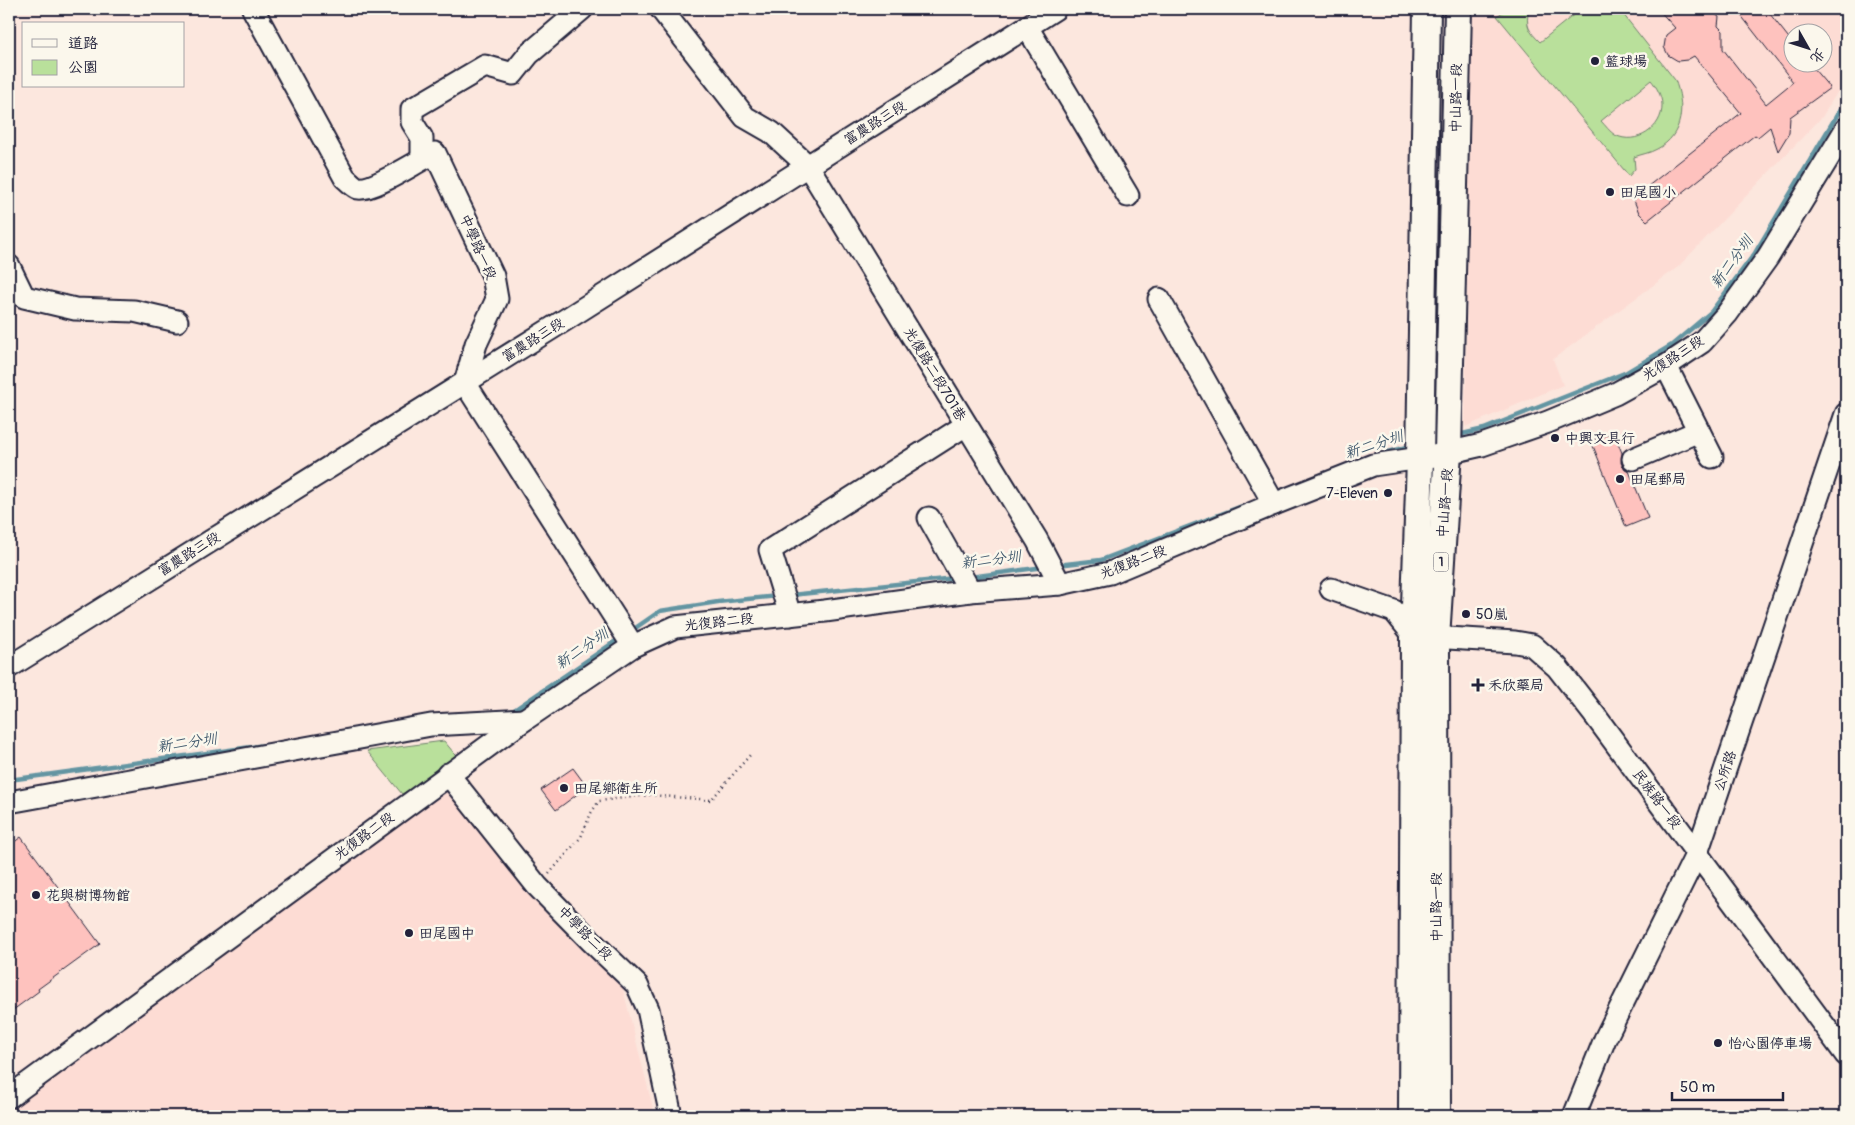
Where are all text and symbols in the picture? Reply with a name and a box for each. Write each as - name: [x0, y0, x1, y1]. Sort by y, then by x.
- legend: [22, 22, 185, 88]
- north arrow: [1782, 22, 1832, 72]
- text: 道路: [68, 34, 98, 53]
- text: 北: [1807, 45, 1829, 67]
- place label: 籃球場: [1605, 53, 1647, 70]
- marker: 籃球場: [1589, 55, 1601, 67]
- text: 公園: [68, 58, 98, 77]
- street label: 中山路一段: [1447, 63, 1465, 133]
- street label: 富農路三段: [841, 97, 909, 149]
- place label: 田尾國小: [1620, 184, 1676, 201]
- marker: 田尾國小: [1604, 186, 1616, 198]
- street label: 中學路一段: [456, 212, 500, 282]
- water label: 新二分圳: [1707, 231, 1758, 292]
- street label: 富農路三段: [499, 314, 567, 366]
- street label: 光復路二段701巷: [900, 324, 970, 425]
- street label: 光復路三段: [1639, 332, 1707, 384]
- water label: 新二分圳: [1343, 426, 1407, 463]
- place label: 中興文具行: [1565, 430, 1635, 447]
- marker: 中興文具行: [1549, 432, 1561, 444]
- street label: 中山路一段: [1434, 467, 1456, 539]
- place label: 田尾郵局: [1630, 471, 1686, 488]
- marker: 田尾郵局: [1614, 473, 1626, 485]
- place label: 7-Eleven: [1326, 485, 1378, 502]
- marker: 7-Eleven: [1382, 487, 1394, 499]
- street label: 富農路三段: [155, 528, 223, 580]
- street label: 光復路二段: [1097, 542, 1169, 582]
- water label: 新二分圳: [960, 547, 1024, 573]
- road number: 1: [1434, 552, 1448, 572]
- place label: 50嵐: [1476, 606, 1507, 623]
- marker: 50嵐: [1460, 608, 1472, 620]
- street label: 光復路二段: [683, 610, 755, 634]
- water label: 新二分圳: [552, 623, 614, 674]
- place label: 禾欣藥局: [1488, 677, 1544, 694]
- marker: 禾欣藥局: [1472, 679, 1484, 691]
- water label: 新二分圳: [156, 729, 220, 757]
- street label: 公所路: [1710, 748, 1740, 794]
- street label: 民族路一段: [1629, 766, 1685, 832]
- place label: 田尾鄉衛生所: [574, 780, 658, 797]
- marker: 田尾鄉衛生所: [558, 782, 570, 794]
- street label: 光復路二段: [331, 809, 397, 863]
- street label: 中山路一段: [1428, 872, 1445, 942]
- place label: 花與樹博物館: [46, 887, 130, 904]
- marker: 花與樹博物館: [30, 889, 42, 901]
- street label: 中學路二段: [554, 902, 616, 964]
- place label: 田尾國中: [419, 925, 475, 942]
- marker: 田尾國中: [403, 927, 415, 939]
- place label: 怡心園停車場: [1728, 1035, 1812, 1052]
- marker: 怡心園停車場: [1712, 1037, 1724, 1049]
- scale bar: [1672, 1070, 1784, 1102]
- text: 50 m: [1680, 1078, 1715, 1097]

